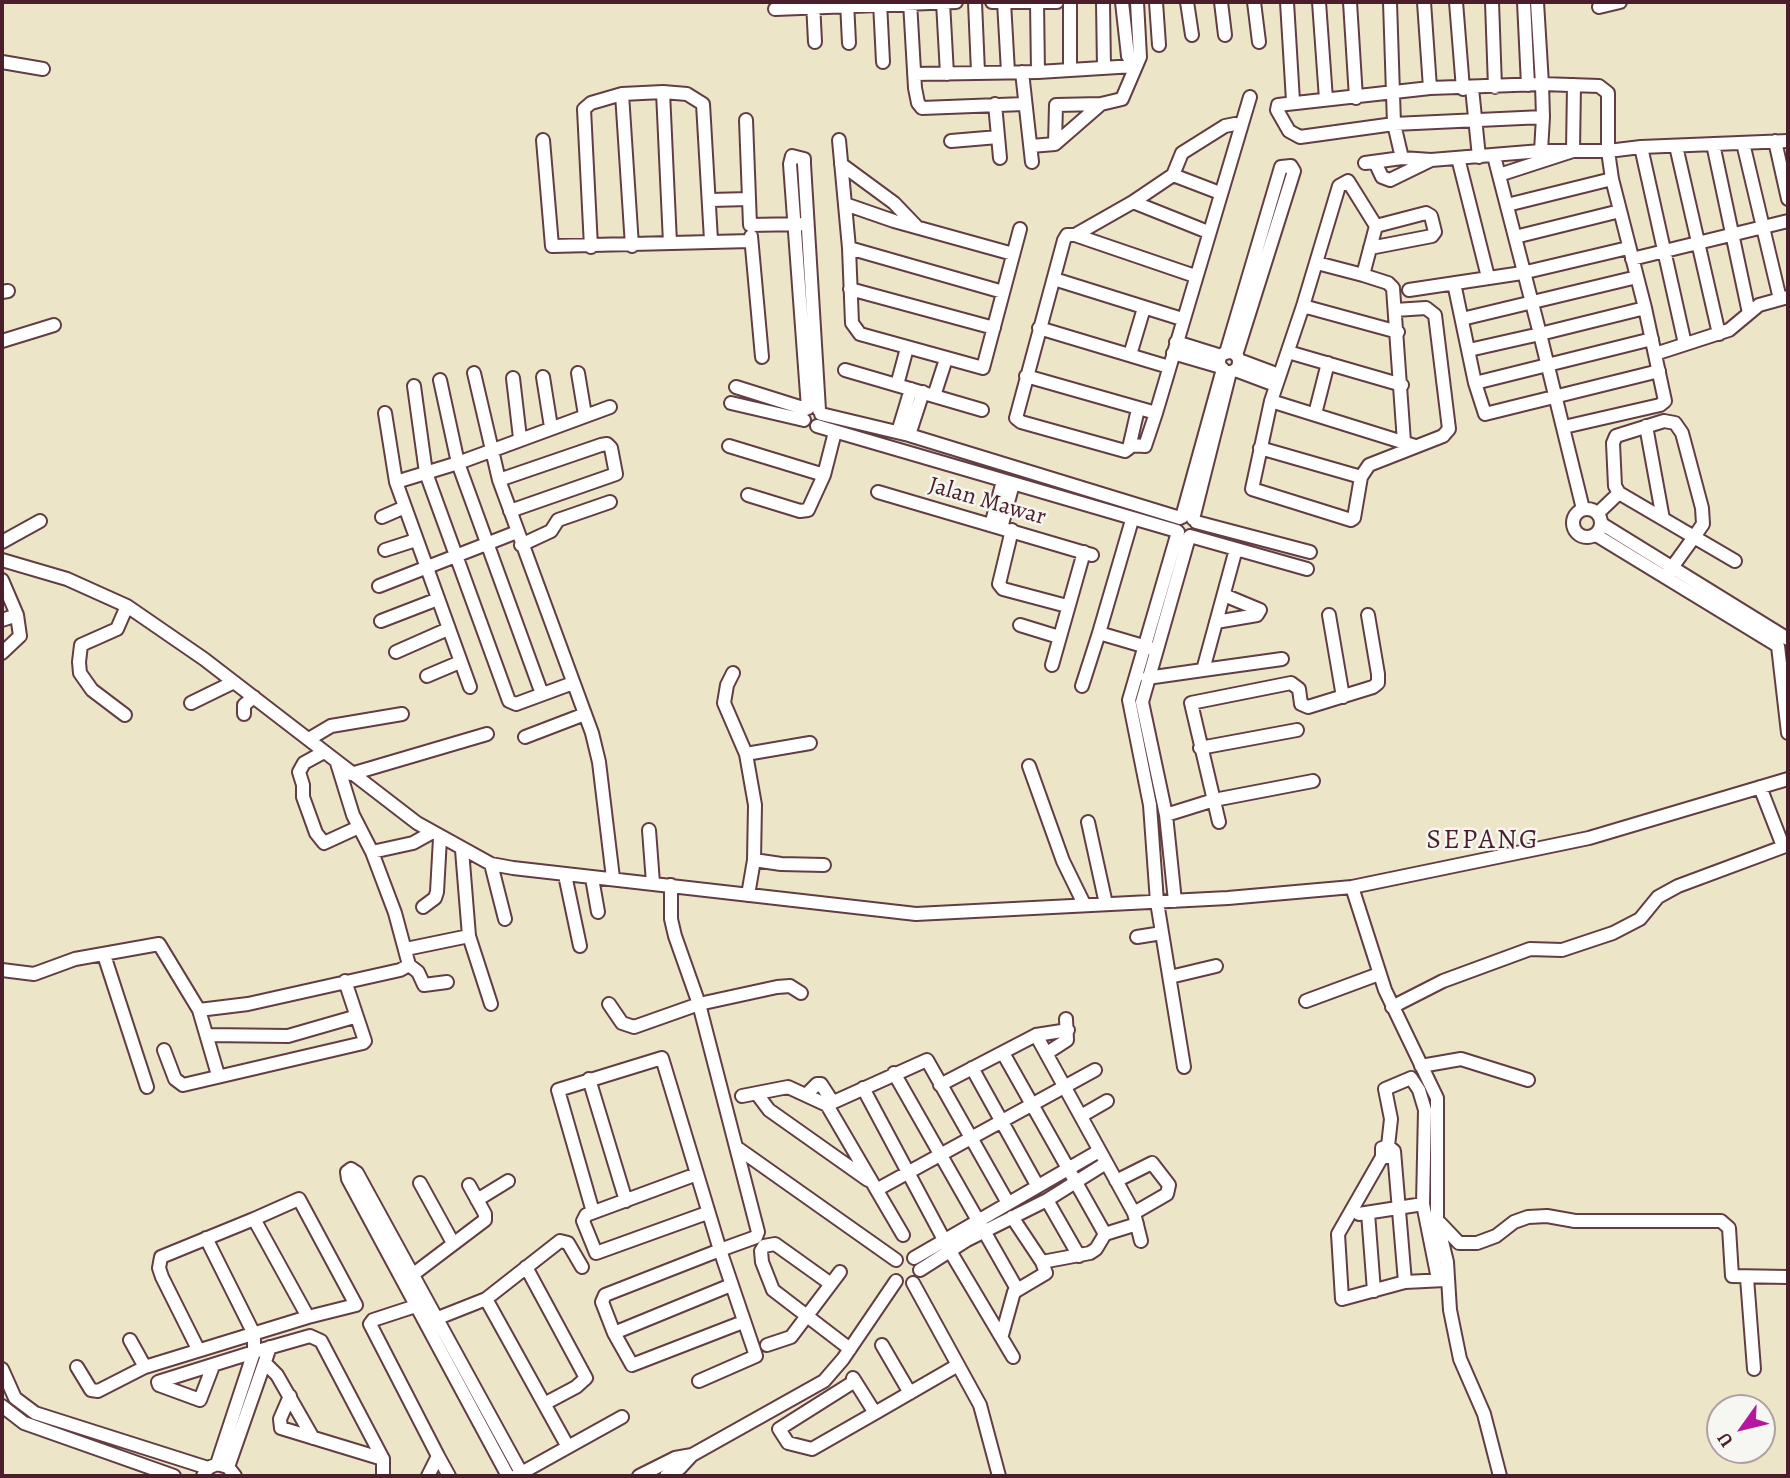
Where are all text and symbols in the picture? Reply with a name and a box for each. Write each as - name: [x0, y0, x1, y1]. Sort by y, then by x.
- street label: Jalan Mawar: [925, 471, 1049, 533]
- district label: SEPANG: [1427, 824, 1539, 858]
- north arrow: [1706, 1394, 1776, 1464]
- text: U: [1711, 1427, 1740, 1452]

